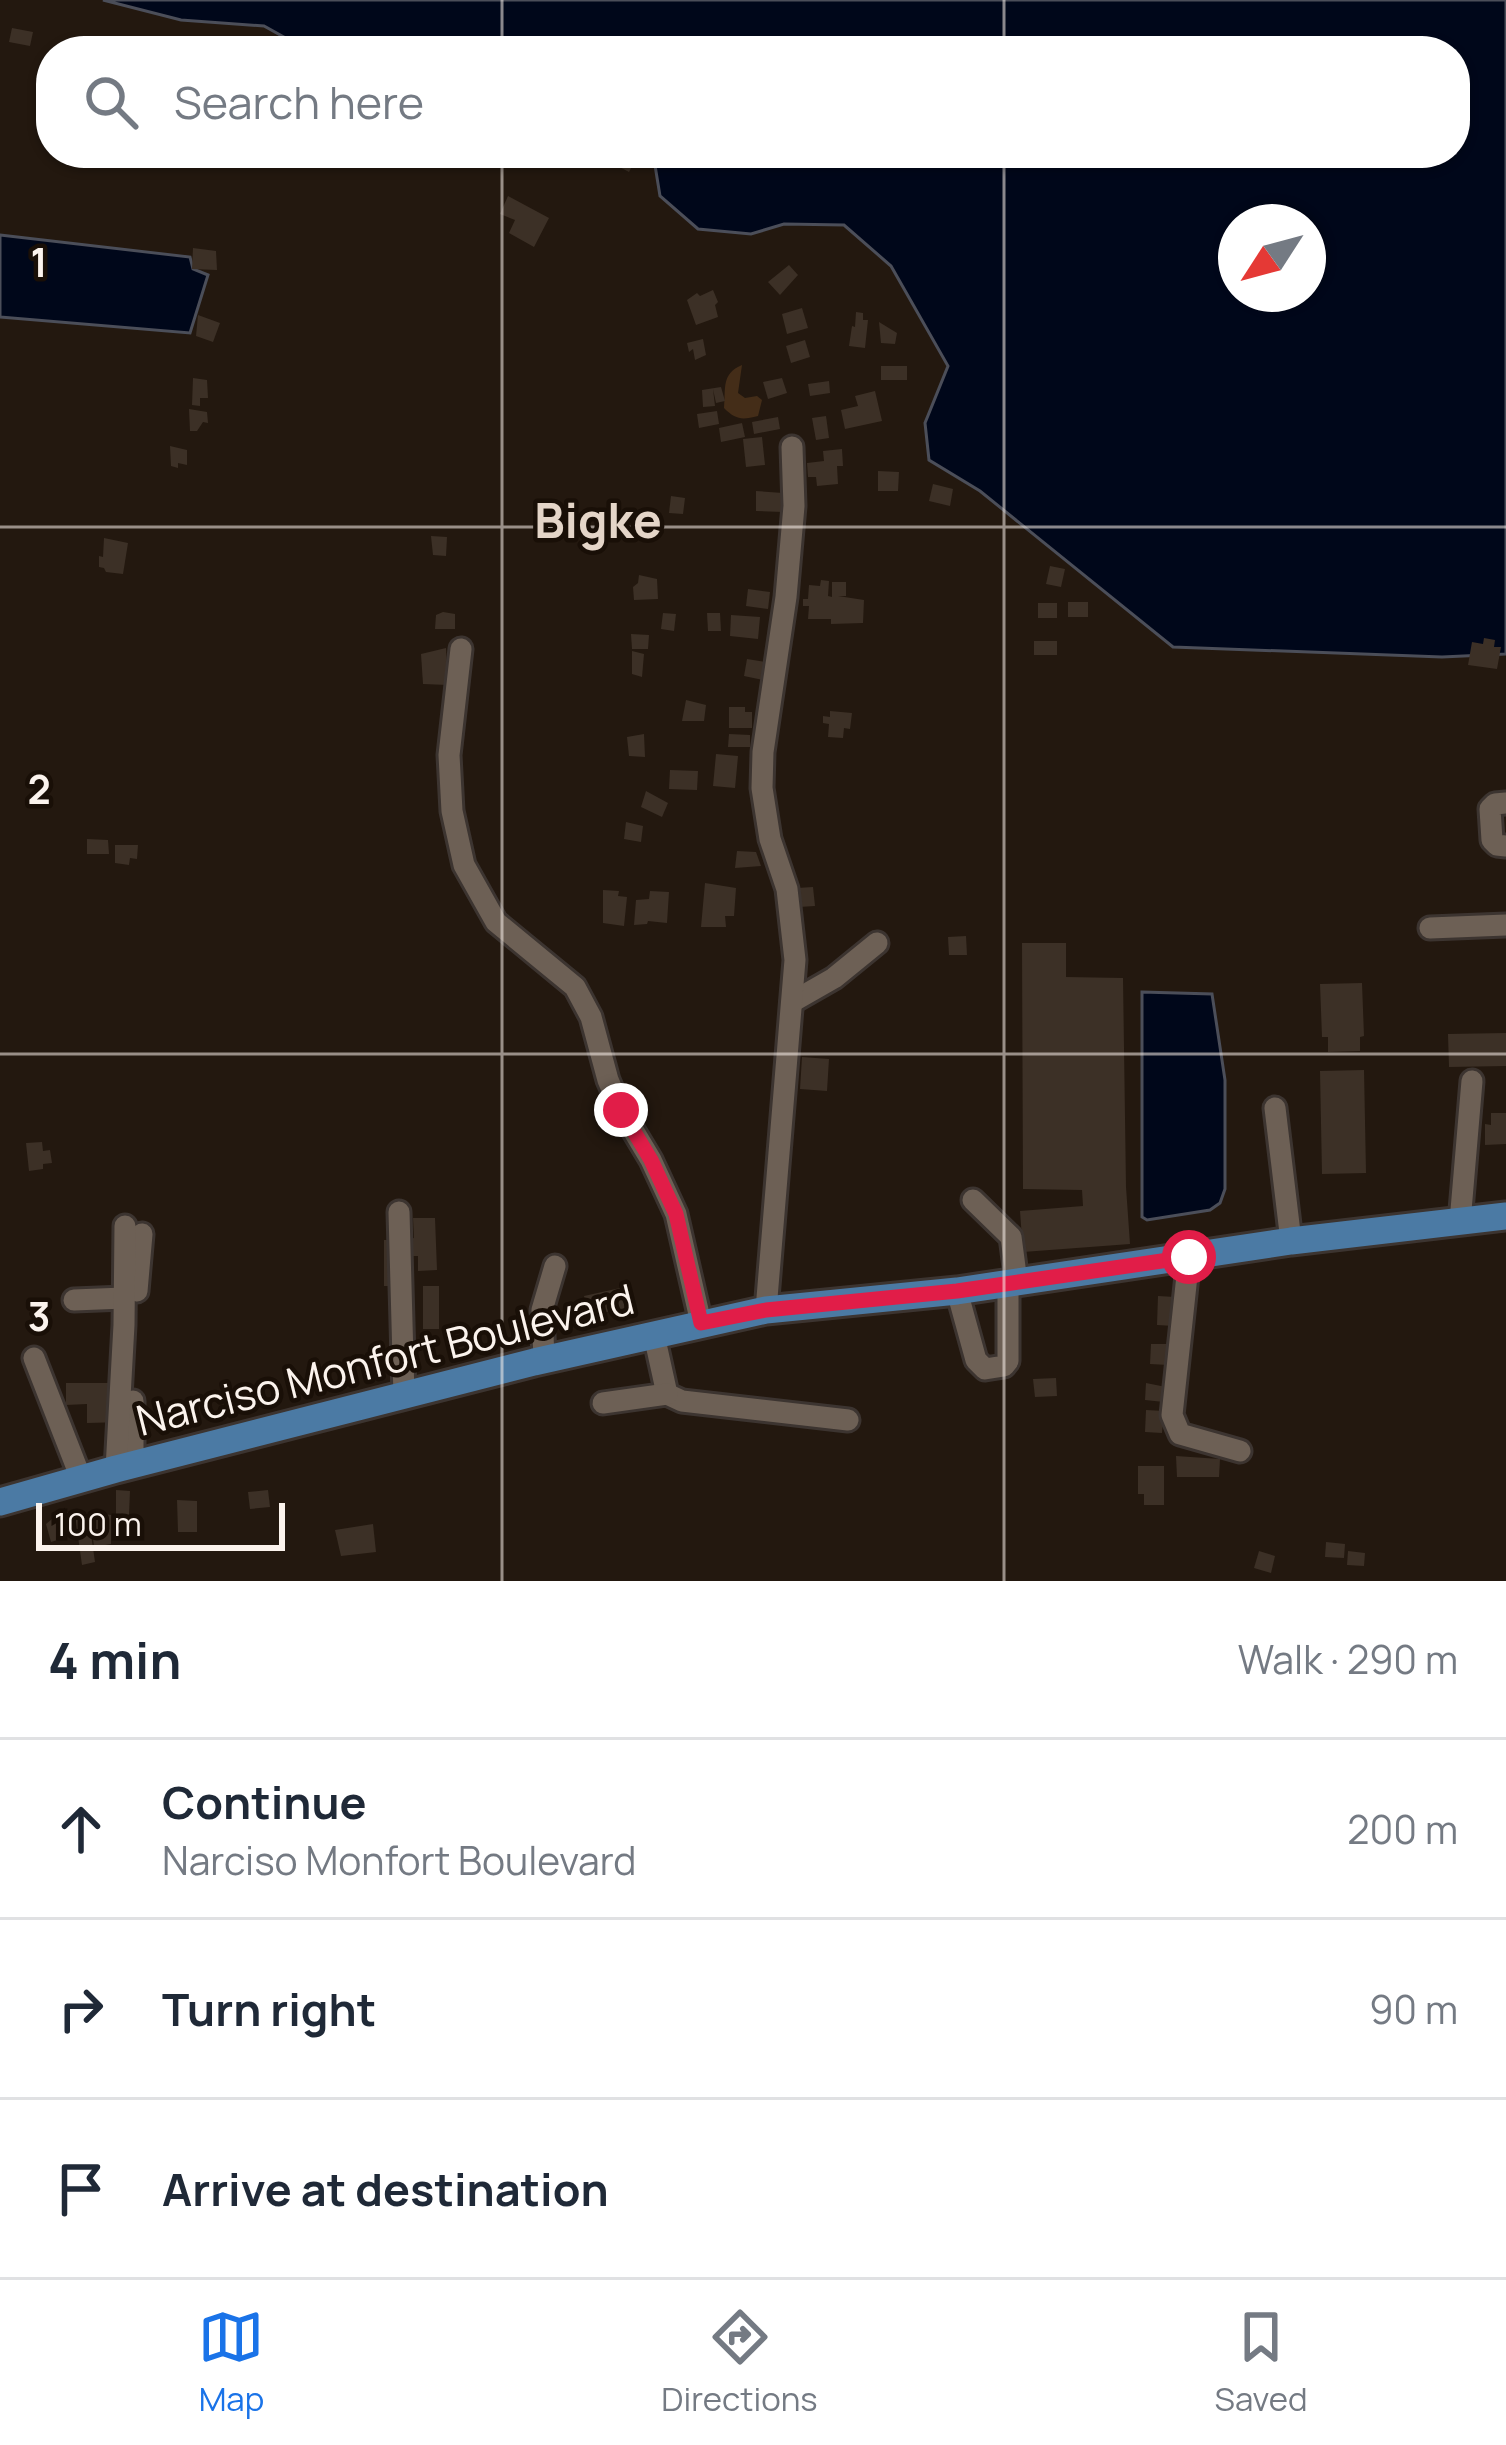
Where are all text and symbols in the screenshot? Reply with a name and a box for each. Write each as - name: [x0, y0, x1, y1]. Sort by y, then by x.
- search box: [36, 36, 1470, 168]
- icon: search: [78, 69, 144, 135]
- text: Search here: [174, 71, 424, 133]
- north arrow: [1218, 204, 1326, 312]
- text: 1: [30, 235, 48, 289]
- district label: Bigke: [534, 487, 662, 552]
- text: 2: [27, 762, 51, 816]
- route end: [594, 1083, 648, 1137]
- route start: [1162, 1230, 1216, 1284]
- street label: Narciso Monfort Boulevard: [130, 1269, 640, 1449]
- text: 3: [28, 1289, 50, 1343]
- scale bar: [36, 1497, 285, 1550]
- text: 100 m: [54, 1501, 142, 1546]
- text: 4 min: [48, 1625, 181, 1694]
- text: Walk · 290 m: [1238, 1632, 1458, 1686]
- text: Continue: [162, 1771, 367, 1833]
- icon: ahead: [48, 1796, 114, 1862]
- text: 200 m: [1347, 1802, 1458, 1856]
- text: Narciso Monfort Boulevard: [162, 1833, 636, 1887]
- icon: right: [48, 1976, 114, 2042]
- text: Turn right: [162, 1978, 376, 2040]
- text: 90 m: [1369, 1982, 1458, 2036]
- icon: arrive: [48, 2156, 114, 2222]
- text: Arrive at destination: [162, 2158, 609, 2220]
- tab: Map: [198, 2304, 264, 2421]
- tab: Directions: [661, 2304, 818, 2421]
- tab: Saved: [1215, 2304, 1308, 2421]

